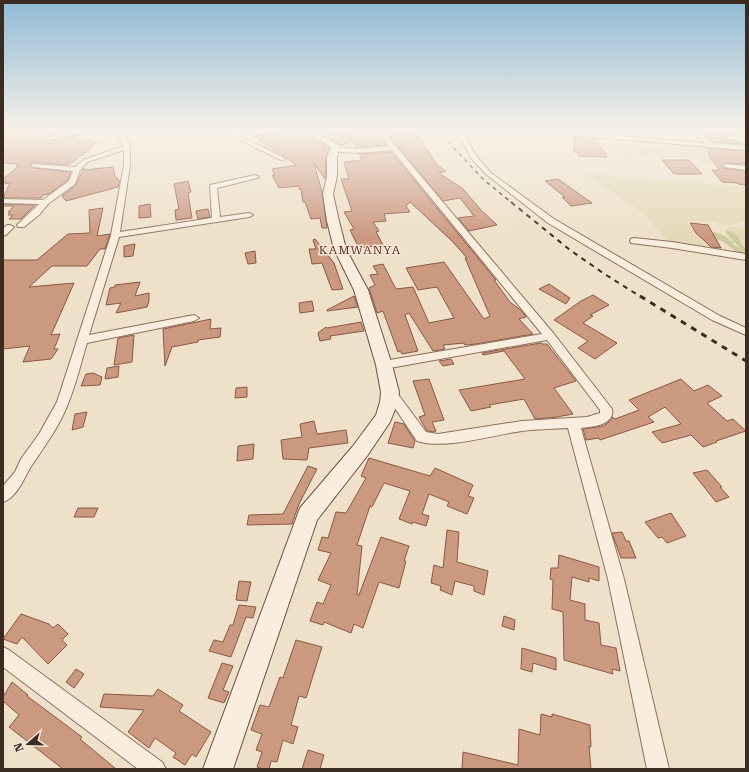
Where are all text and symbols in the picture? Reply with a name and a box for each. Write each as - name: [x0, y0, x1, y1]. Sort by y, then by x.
- district label: KAMWANYA: [319, 243, 401, 257]
- north arrow: [8, 724, 48, 764]
- text: N: [11, 741, 27, 753]

